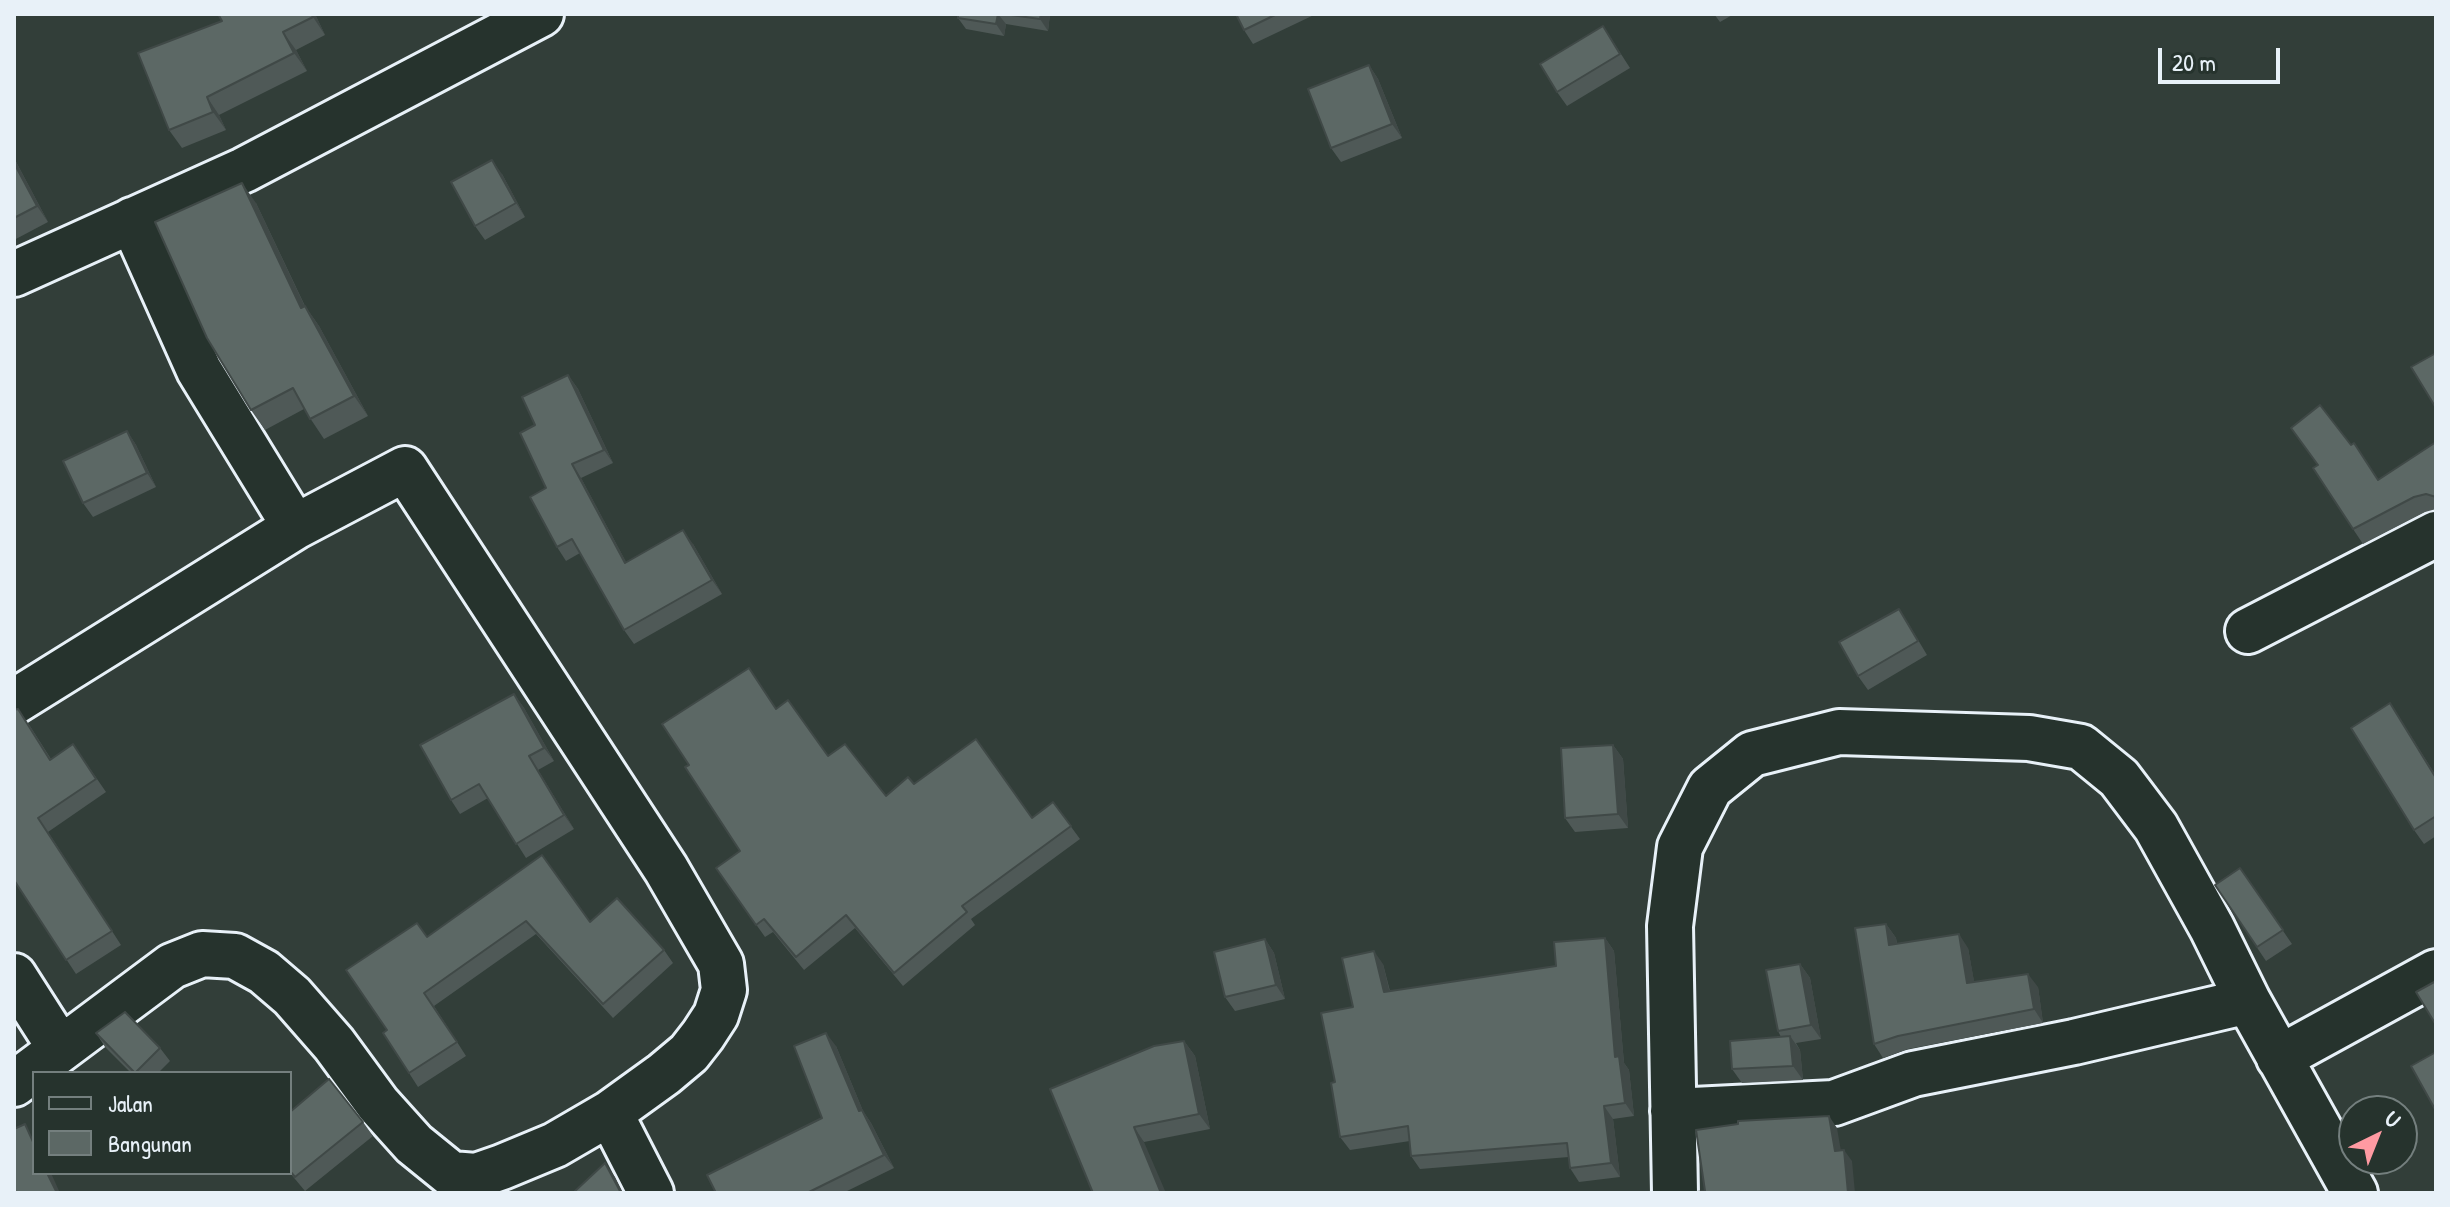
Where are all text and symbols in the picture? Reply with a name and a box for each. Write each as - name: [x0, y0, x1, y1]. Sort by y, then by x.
- scale bar: [2162, 32, 2284, 82]
- text: 20 m: [2172, 46, 2216, 78]
- legend: [32, 1071, 292, 1175]
- text: Jalan: [108, 1087, 153, 1119]
- north arrow: [2338, 1095, 2418, 1175]
- text: U: [2378, 1104, 2408, 1134]
- text: Bangunan: [108, 1127, 192, 1159]

